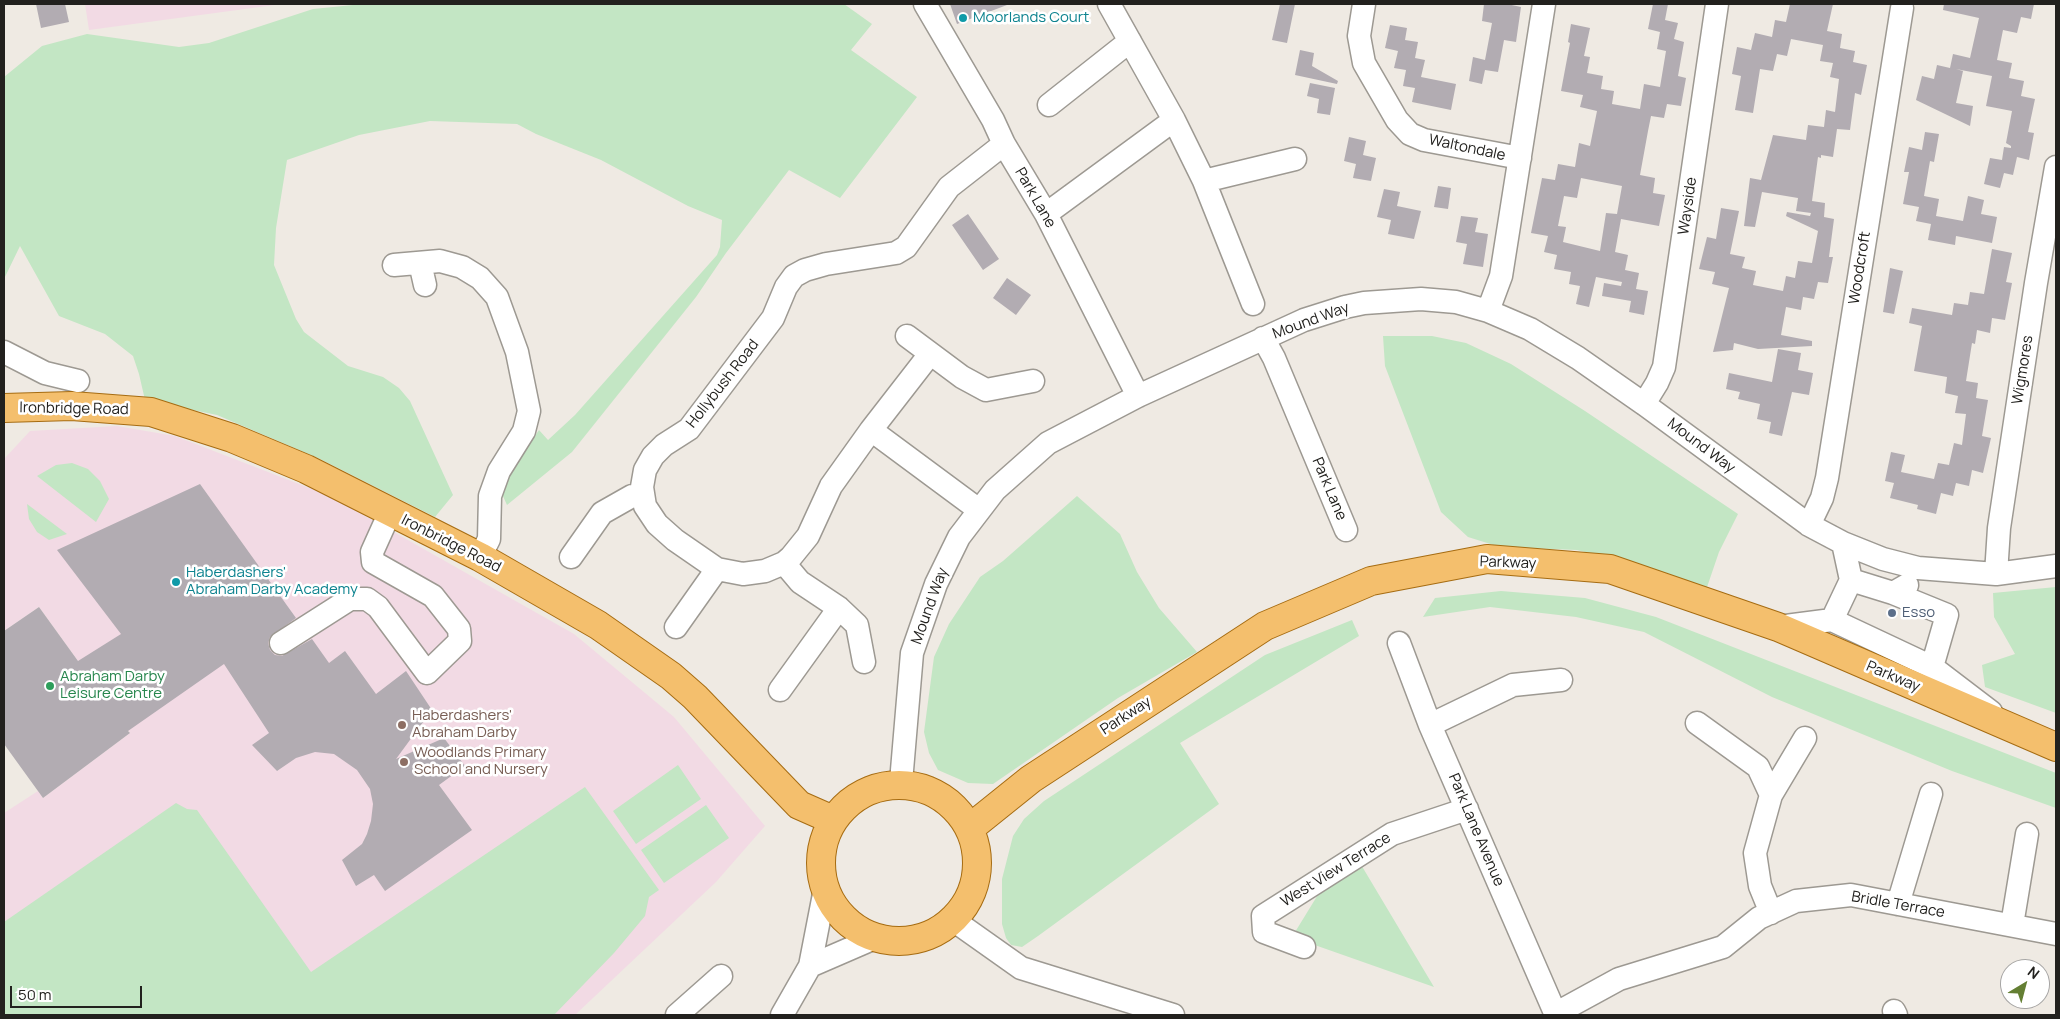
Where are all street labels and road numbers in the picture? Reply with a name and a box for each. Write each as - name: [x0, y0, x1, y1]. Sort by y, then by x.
- street label: Waltondale: [1427, 131, 1507, 165]
- street label: Park Lane: [1011, 165, 1059, 231]
- street label: Wayside: [1675, 176, 1701, 236]
- street label: Woodcroft: [1845, 230, 1875, 306]
- street label: Mound Way: [1270, 299, 1352, 343]
- street label: Wigmores: [2009, 334, 2037, 406]
- street label: Hollybush Road: [683, 336, 763, 432]
- street label: Ironbridge Road: [19, 399, 129, 419]
- street label: Mound Way: [1664, 415, 1738, 477]
- street label: Park Lane: [1308, 455, 1350, 523]
- street label: Ironbridge Road: [398, 511, 504, 577]
- street label: Parkway: [1479, 553, 1537, 573]
- street label: Mound Way: [908, 565, 952, 647]
- street label: Parkway: [1863, 658, 1923, 696]
- street label: Parkway: [1097, 693, 1155, 739]
- street label: Park Lane Avenue: [1444, 771, 1508, 889]
- street label: West View Terrace: [1278, 829, 1394, 911]
- street label: Bridle Terrace: [1850, 888, 1946, 922]

